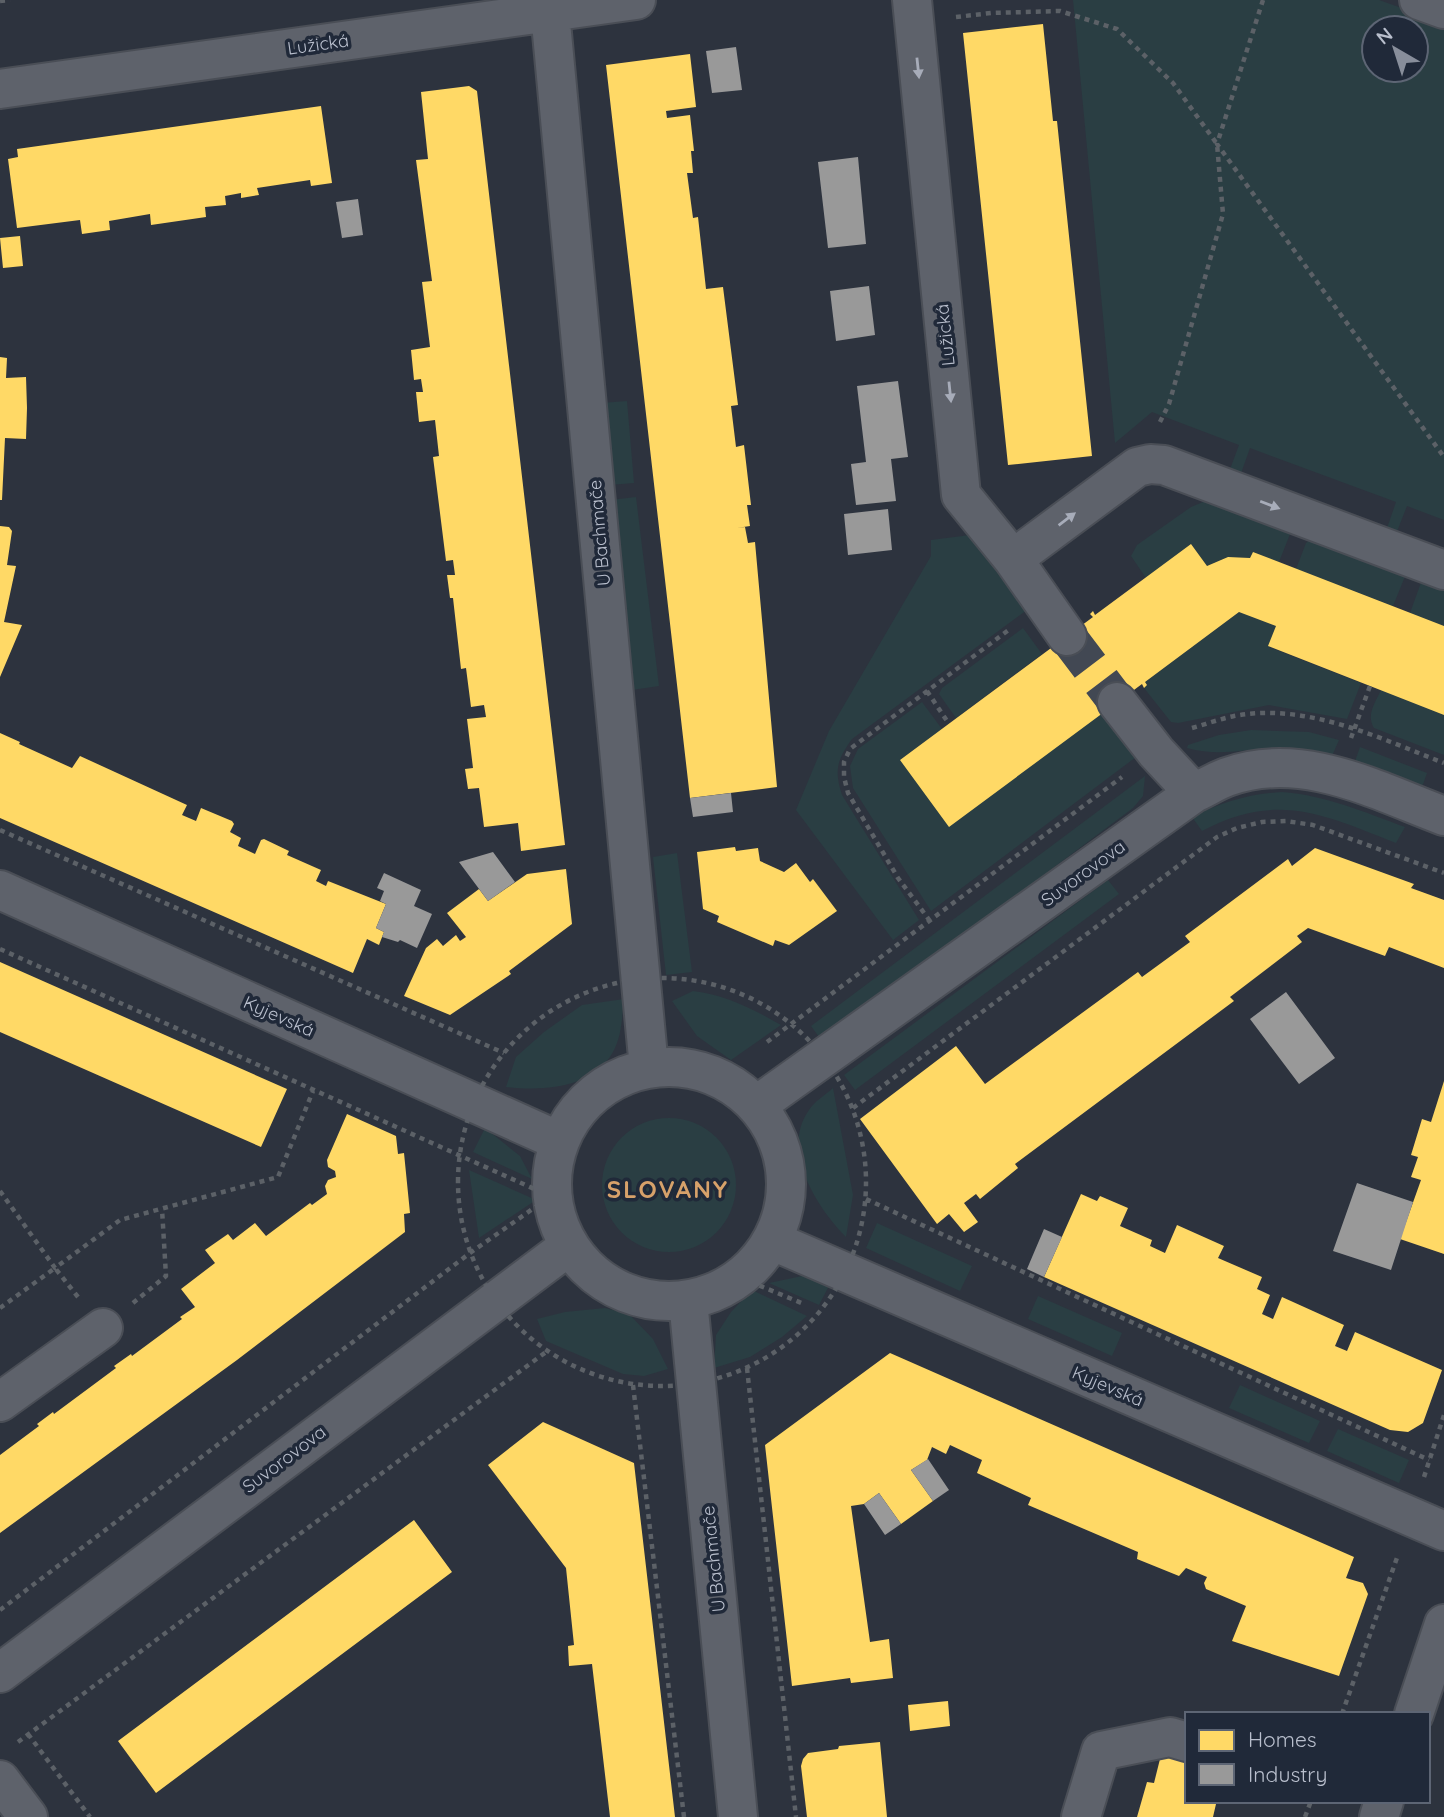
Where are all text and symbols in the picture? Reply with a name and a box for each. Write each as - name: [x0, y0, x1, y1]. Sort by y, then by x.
- north arrow: [1360, 14, 1430, 84]
- text: N: [1371, 22, 1397, 50]
- street label: Lužická: [286, 28, 350, 60]
- one-way arrow: [913, 57, 924, 79]
- street label: Lužická: [930, 303, 960, 367]
- one-way arrow: [945, 381, 956, 403]
- street label: U Bachmače: [583, 479, 615, 587]
- one-way arrow: [1260, 499, 1281, 510]
- one-way arrow: [1058, 511, 1076, 526]
- street label: Suvorovova: [1036, 835, 1130, 911]
- street label: Kyjevská: [240, 990, 318, 1042]
- district label: SLOVANY: [607, 1174, 729, 1204]
- street label: Kyjevská: [1069, 1361, 1147, 1411]
- street label: Suvorovova: [238, 1420, 330, 1498]
- street label: U Bachmače: [696, 1505, 730, 1613]
- legend: [1185, 1712, 1430, 1803]
- text: Homes: [1248, 1726, 1317, 1752]
- text: Industry: [1248, 1761, 1327, 1787]

